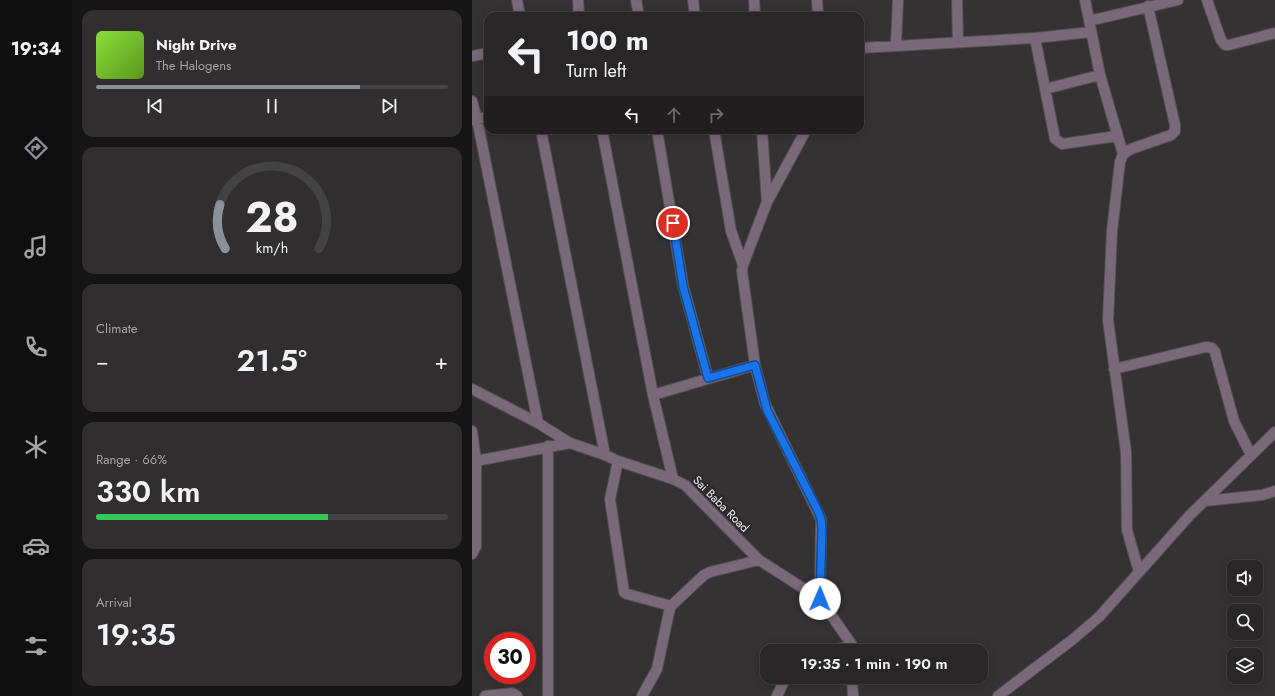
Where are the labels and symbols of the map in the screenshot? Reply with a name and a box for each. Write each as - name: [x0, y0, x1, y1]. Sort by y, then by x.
- pin: [656, 206, 690, 240]
- street label: Sai Baba Road: [689, 472, 753, 536]
- position arrow: [799, 578, 841, 620]
- speed limit sign: 30: [484, 632, 536, 684]

